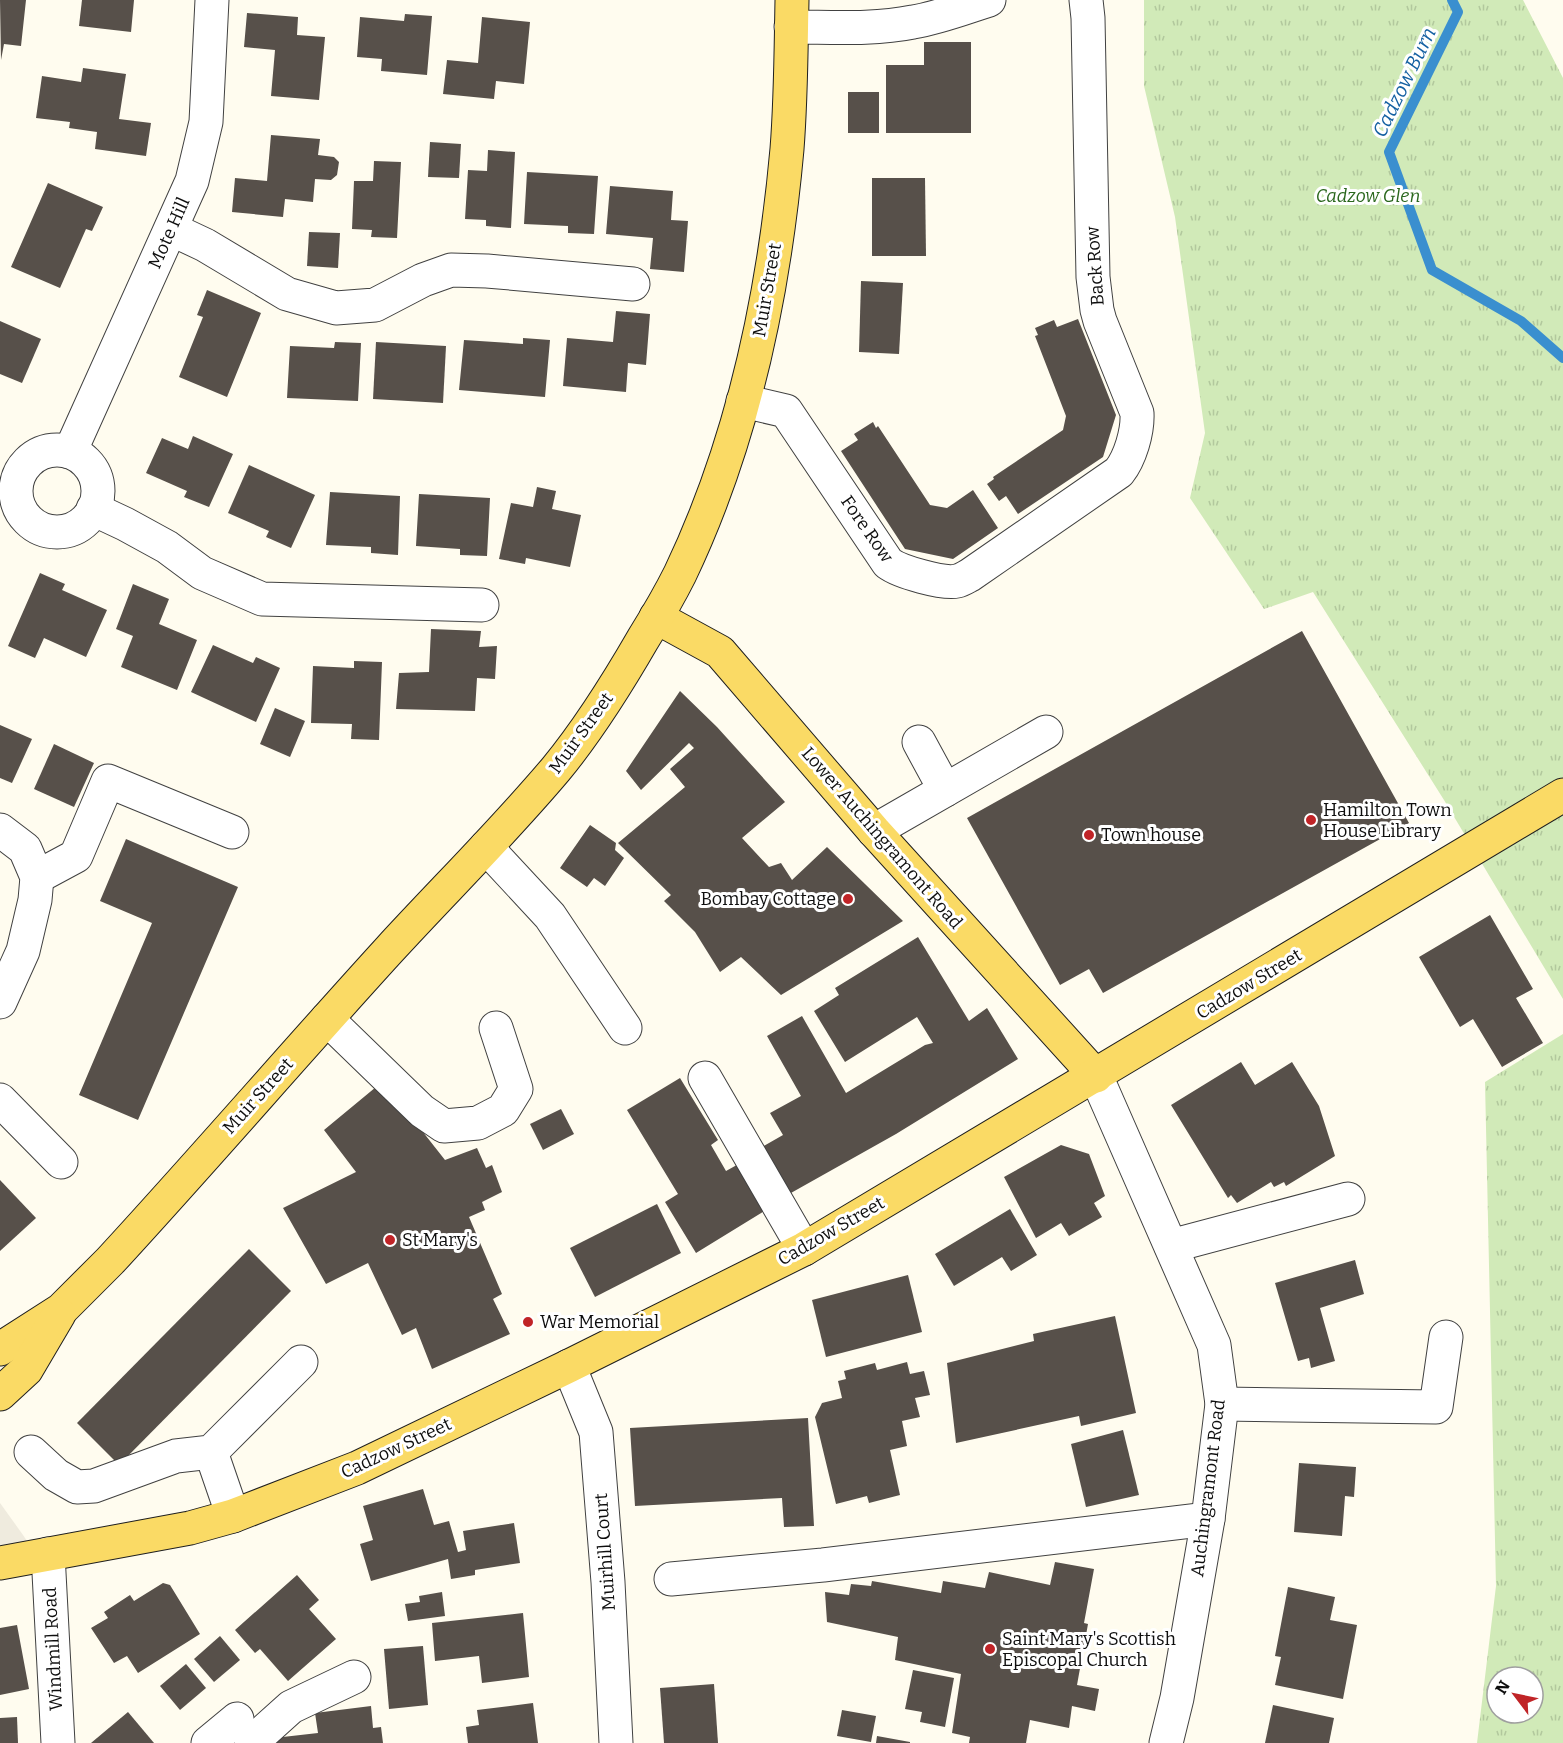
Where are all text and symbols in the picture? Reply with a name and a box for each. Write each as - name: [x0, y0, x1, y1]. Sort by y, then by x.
- water label: Cadzow Burn: [1367, 23, 1441, 141]
- park label: Cadzow Glen: [1316, 185, 1420, 207]
- street label: Mote Hill: [144, 194, 194, 272]
- street label: Back Row: [1081, 225, 1109, 306]
- street label: Muir Street: [748, 241, 786, 339]
- street label: Fore Row: [836, 491, 898, 567]
- street label: Muir Street: [544, 688, 618, 778]
- street label: Lower Auchingramont Road: [797, 743, 967, 934]
- place label: Hamilton Town House Library: [1323, 799, 1452, 842]
- marker: Hamilton Town House Library: [1304, 813, 1318, 827]
- place label: Town house: [1101, 824, 1201, 846]
- marker: Town house: [1082, 828, 1096, 842]
- place label: Bombay Cottage: [700, 888, 836, 910]
- marker: Bombay Cottage: [841, 892, 855, 906]
- street label: Cadzow Street: [1192, 944, 1306, 1024]
- street label: Muir Street: [218, 1053, 298, 1139]
- street label: Cadzow Street: [774, 1191, 889, 1270]
- place label: St Mary's: [402, 1229, 478, 1251]
- marker: St Mary's: [383, 1233, 397, 1247]
- place label: War Memorial: [540, 1311, 659, 1333]
- marker: War Memorial: [521, 1315, 535, 1329]
- street label: Auchingramont Road: [1186, 1398, 1230, 1578]
- street label: Cadzow Street: [337, 1413, 455, 1483]
- street label: Muirhill Court: [590, 1492, 620, 1612]
- street label: Windmill Road: [39, 1586, 67, 1711]
- place label: Saint Mary's Scottish Episcopal Church: [1002, 1628, 1176, 1671]
- marker: Saint Mary's Scottish Episcopal Church: [983, 1642, 997, 1656]
- north arrow: [1485, 1665, 1545, 1725]
- text: N: [1491, 1677, 1514, 1698]

